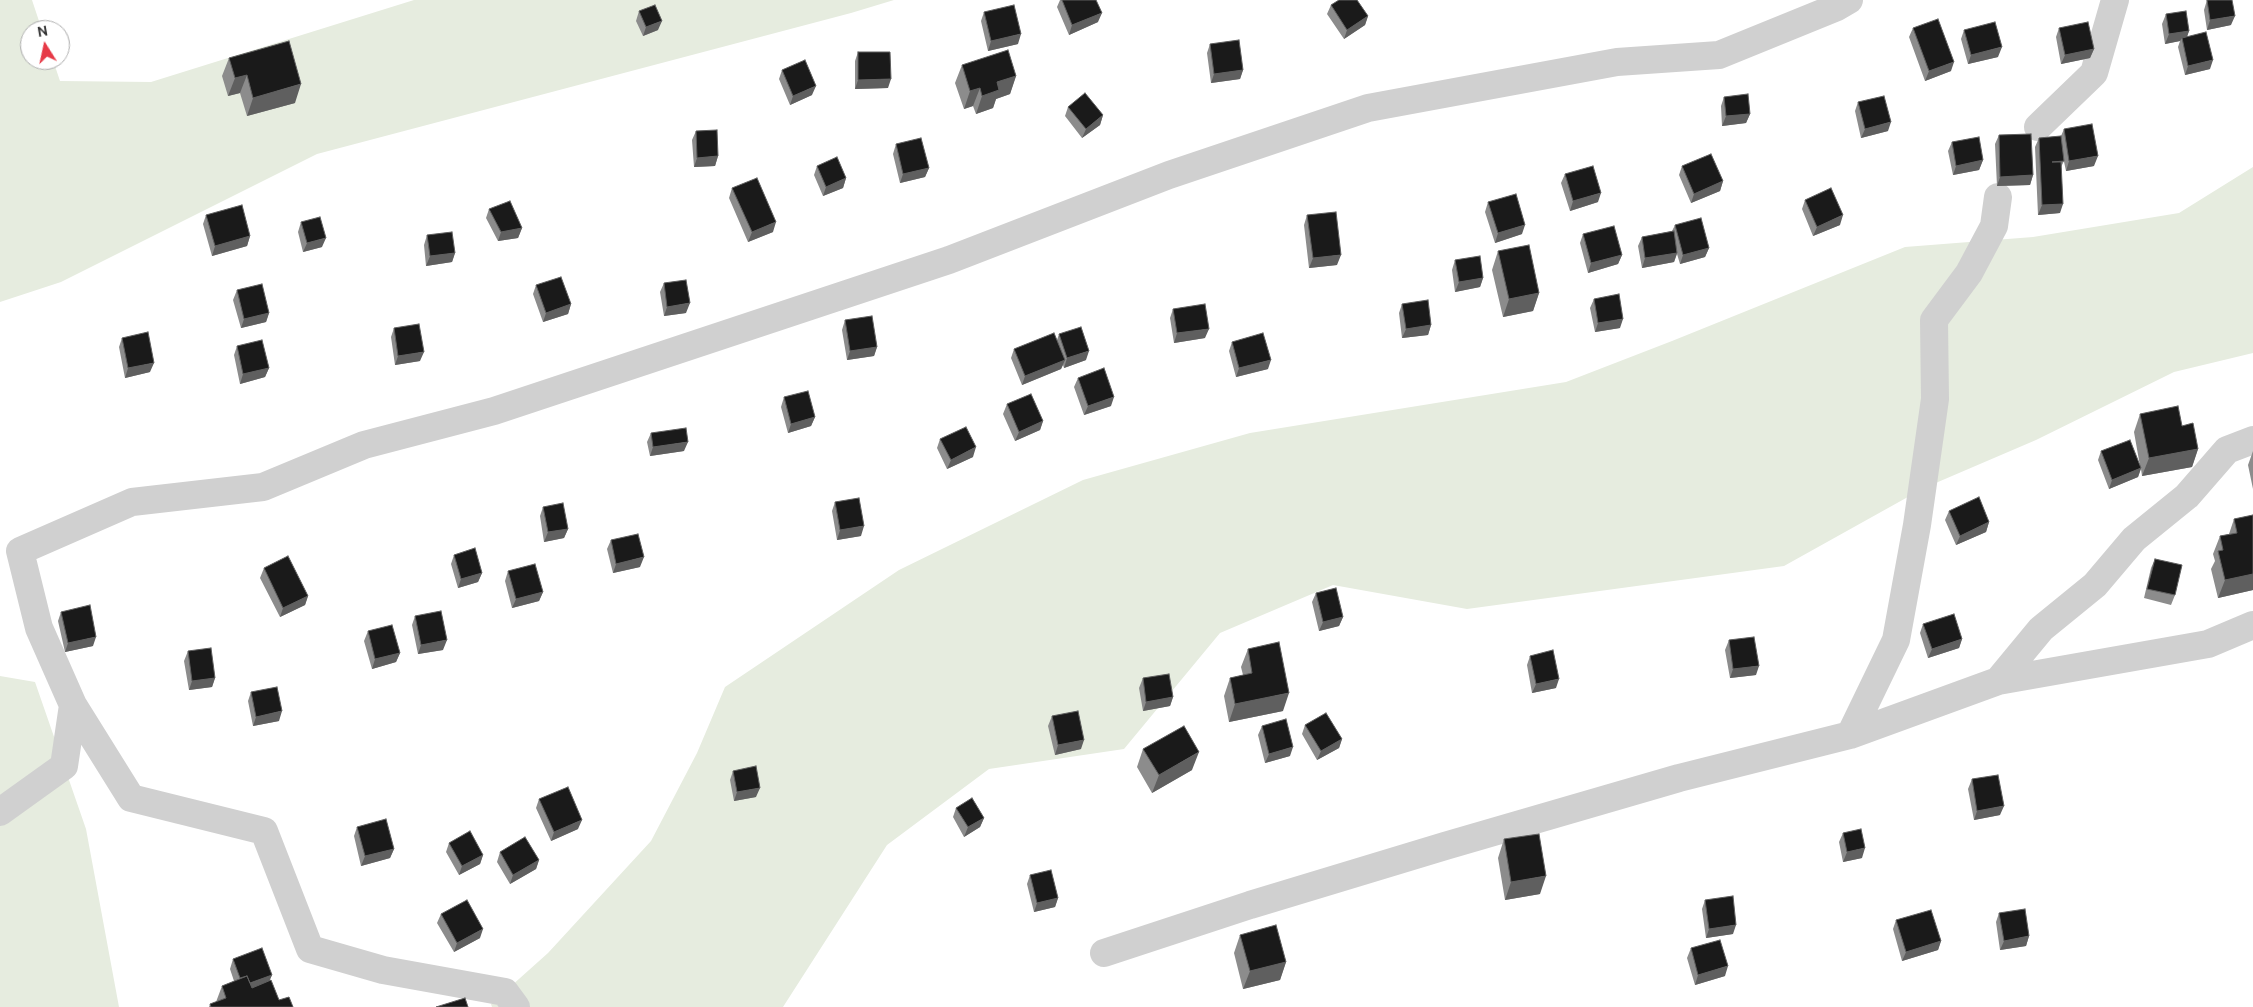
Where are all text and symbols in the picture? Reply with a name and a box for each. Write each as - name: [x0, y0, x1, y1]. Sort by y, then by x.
- north arrow: [20, 20, 70, 70]
- text: N: [36, 22, 49, 40]

